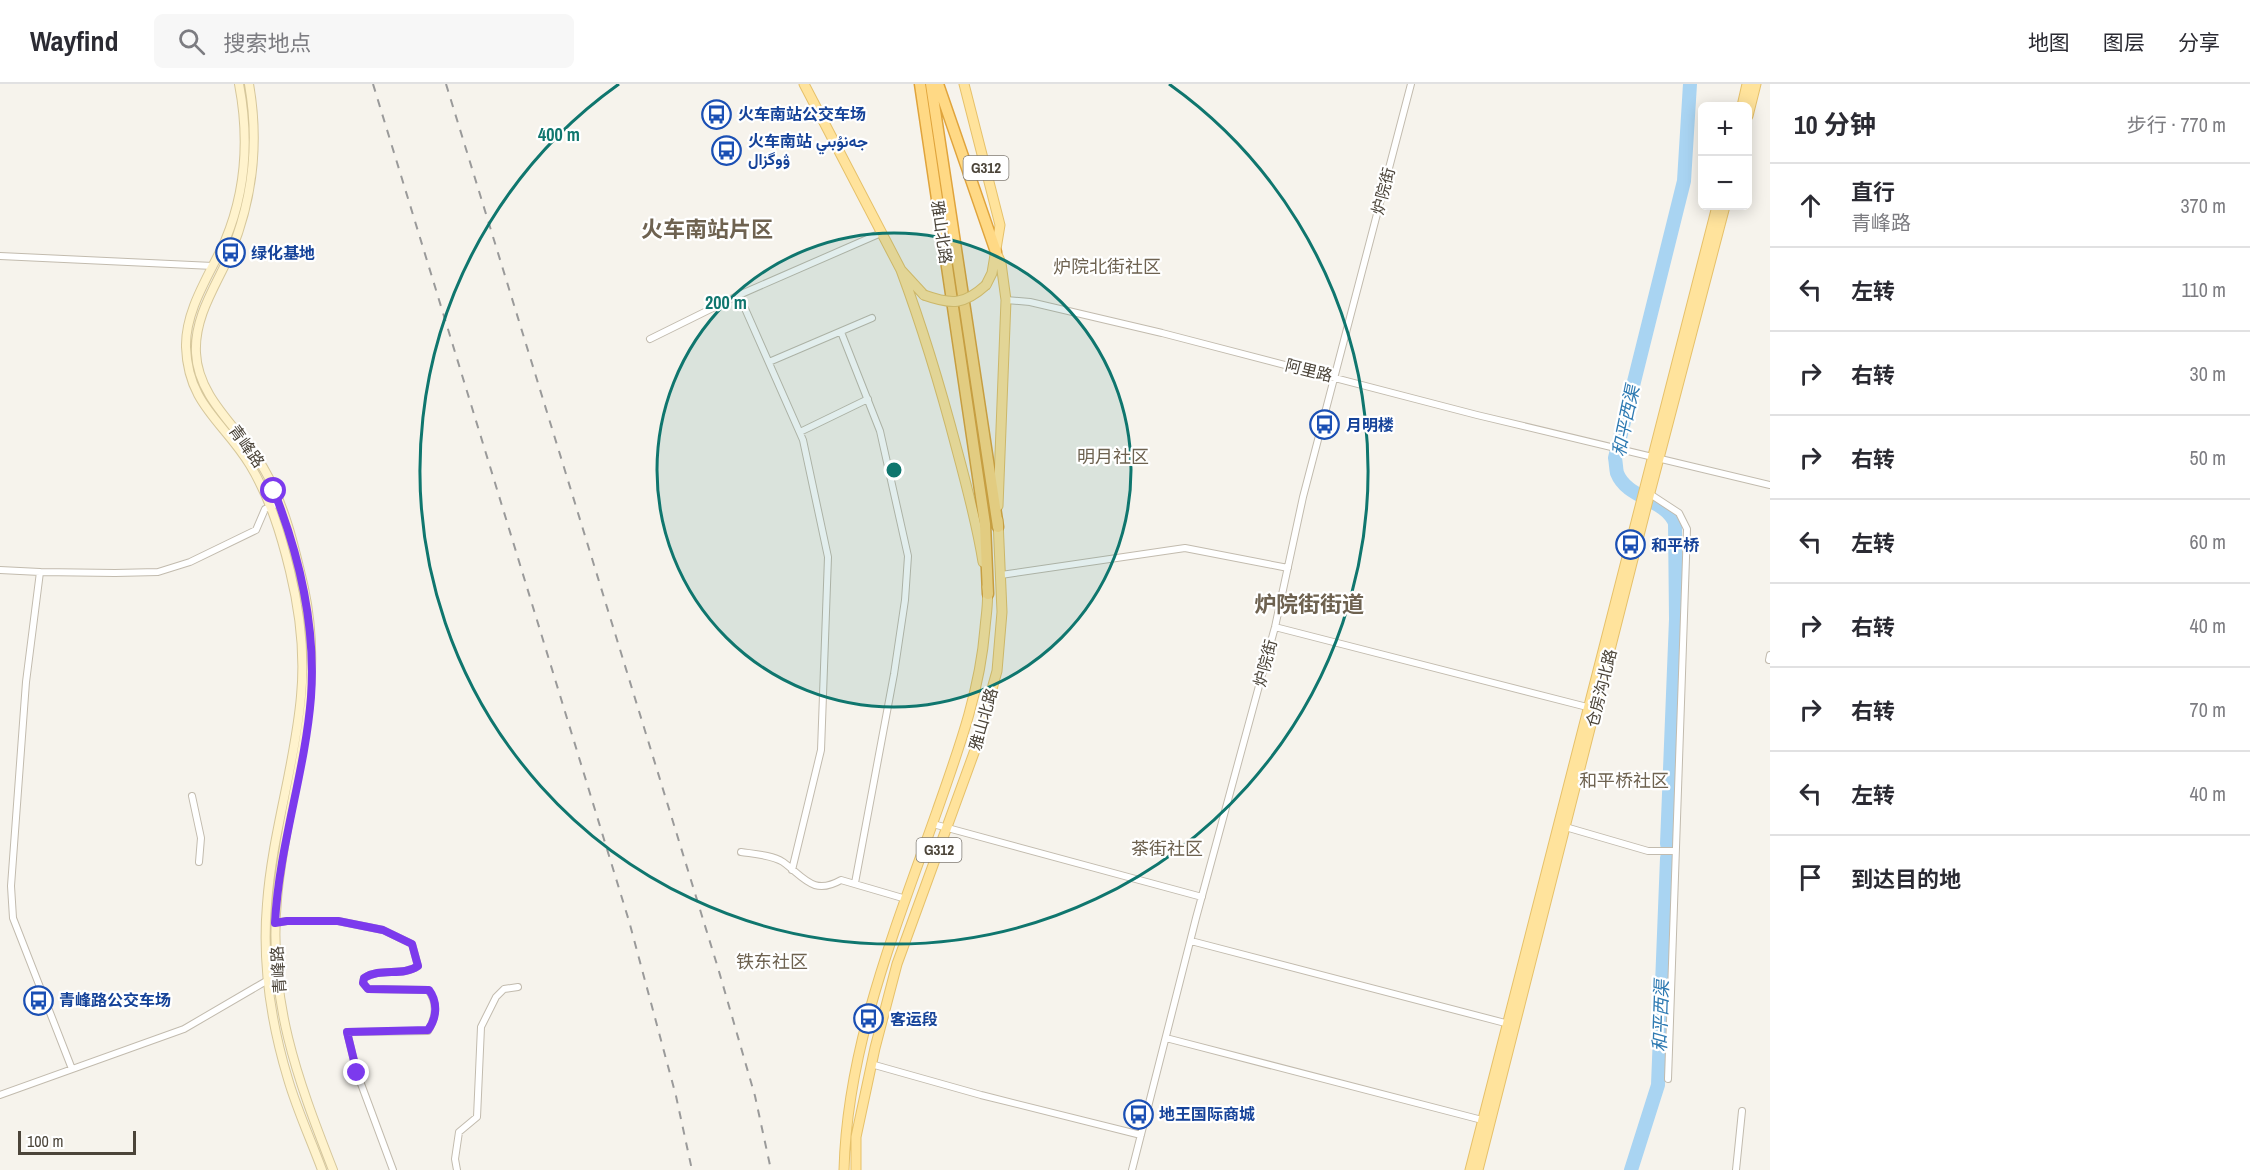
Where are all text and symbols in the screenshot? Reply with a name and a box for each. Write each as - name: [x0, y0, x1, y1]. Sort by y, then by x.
- search box: [154, 14, 574, 68]
- text: Wayfind: [30, 22, 118, 60]
- icon: search: [175, 25, 208, 58]
- text: 搜索地点: [223, 28, 311, 58]
- text: 地图: [2028, 28, 2070, 57]
- text: 图层: [2103, 28, 2145, 57]
- text: 分享: [2178, 28, 2220, 57]
- bus stop icon: 火车南站公交车场: [701, 98, 733, 130]
- map controls: [1698, 102, 1752, 210]
- button: +: [1698, 102, 1752, 156]
- place label: 火车南站公交车场: [738, 103, 866, 125]
- text: 10 分钟: [1794, 107, 1876, 142]
- text: 步行 · 770 m: [2127, 111, 2226, 138]
- text: 400 m: [538, 122, 580, 147]
- place label: 火车南站 جەنۇبىي ۋوگزال: [748, 130, 868, 170]
- bus stop icon: 火车南站 جەنۇبىي ۋوگزال: [711, 134, 743, 166]
- road number: G312: [964, 156, 1008, 180]
- button: −: [1698, 156, 1752, 210]
- street label: 炉院街: [1366, 165, 1400, 217]
- text: 直行: [1851, 177, 1895, 207]
- icon: ahead: [1794, 189, 1827, 222]
- text: 370 m: [2180, 192, 2226, 219]
- street label: 雅山北路: [927, 199, 957, 265]
- text: 青峰路: [1851, 209, 1911, 236]
- district label: 火车南站片区: [641, 214, 773, 244]
- bus stop icon: 绿化基地: [214, 237, 246, 269]
- place label: 绿化基地: [251, 242, 315, 264]
- district label: 炉院北街社区: [1053, 254, 1161, 279]
- icon: left: [1794, 273, 1827, 306]
- text: 左转: [1851, 276, 1895, 306]
- text: 110 m: [2182, 276, 2226, 303]
- text: 200 m: [705, 290, 747, 315]
- street label: 阿里路: [1283, 354, 1335, 386]
- icon: right: [1794, 357, 1827, 390]
- text: 右转: [1851, 360, 1895, 390]
- text: 30 m: [2190, 360, 2226, 387]
- water label: 和平西渠: [1606, 380, 1646, 459]
- bus stop icon: 月明楼: [1309, 409, 1341, 441]
- place label: 月明楼: [1346, 414, 1394, 436]
- street label: 青峰路: [224, 420, 270, 472]
- icon: right: [1794, 441, 1827, 474]
- district label: 明月社区: [1077, 444, 1149, 469]
- text: 右转: [1851, 444, 1895, 474]
- text: 50 m: [2190, 444, 2226, 471]
- centre of rings: [884, 460, 904, 480]
- route start: [260, 477, 286, 503]
- icon: left: [1794, 525, 1827, 558]
- text: 左转: [1851, 528, 1895, 558]
- text: 60 m: [2190, 528, 2226, 555]
- bus stop icon: 和平桥: [1614, 529, 1646, 561]
- place label: 和平桥: [1651, 534, 1700, 556]
- district label: 炉院街街道: [1254, 589, 1364, 619]
- icon: right: [1794, 609, 1827, 642]
- text: 右转: [1851, 612, 1895, 642]
- text: 40 m: [2190, 612, 2226, 639]
- street label: 炉院街: [1248, 637, 1282, 689]
- street label: 仓房沟北路: [1581, 647, 1621, 729]
- street label: 雅山北路: [964, 685, 1002, 753]
- icon: right: [1794, 693, 1827, 726]
- text: 右转: [1851, 696, 1895, 726]
- text: 70 m: [2190, 696, 2226, 723]
- district label: 和平桥社区: [1579, 768, 1669, 793]
- icon: left: [1794, 777, 1827, 810]
- text: 左转: [1851, 780, 1895, 810]
- text: 40 m: [2190, 780, 2226, 807]
- district label: 茶街社区: [1131, 836, 1203, 861]
- road number: G312: [916, 838, 962, 862]
- icon: arrive: [1794, 861, 1827, 894]
- text: 到达目的地: [1851, 864, 1961, 894]
- street label: 青峰路: [265, 945, 291, 995]
- district label: 铁东社区: [736, 949, 808, 974]
- water label: 和平西渠: [1647, 977, 1674, 1052]
- bus stop icon: 青峰路公交车场: [22, 984, 54, 1016]
- place label: 青峰路公交车场: [59, 989, 171, 1011]
- bus stop icon: 客运段: [853, 1003, 885, 1035]
- place label: 客运段: [890, 1008, 938, 1030]
- route end: [343, 1059, 369, 1085]
- bus stop icon: 地王国际商城: [1122, 1098, 1154, 1130]
- place label: 地王国际商城: [1159, 1103, 1255, 1125]
- scale bar: [18, 1128, 136, 1156]
- text: 100 m: [27, 1130, 63, 1152]

